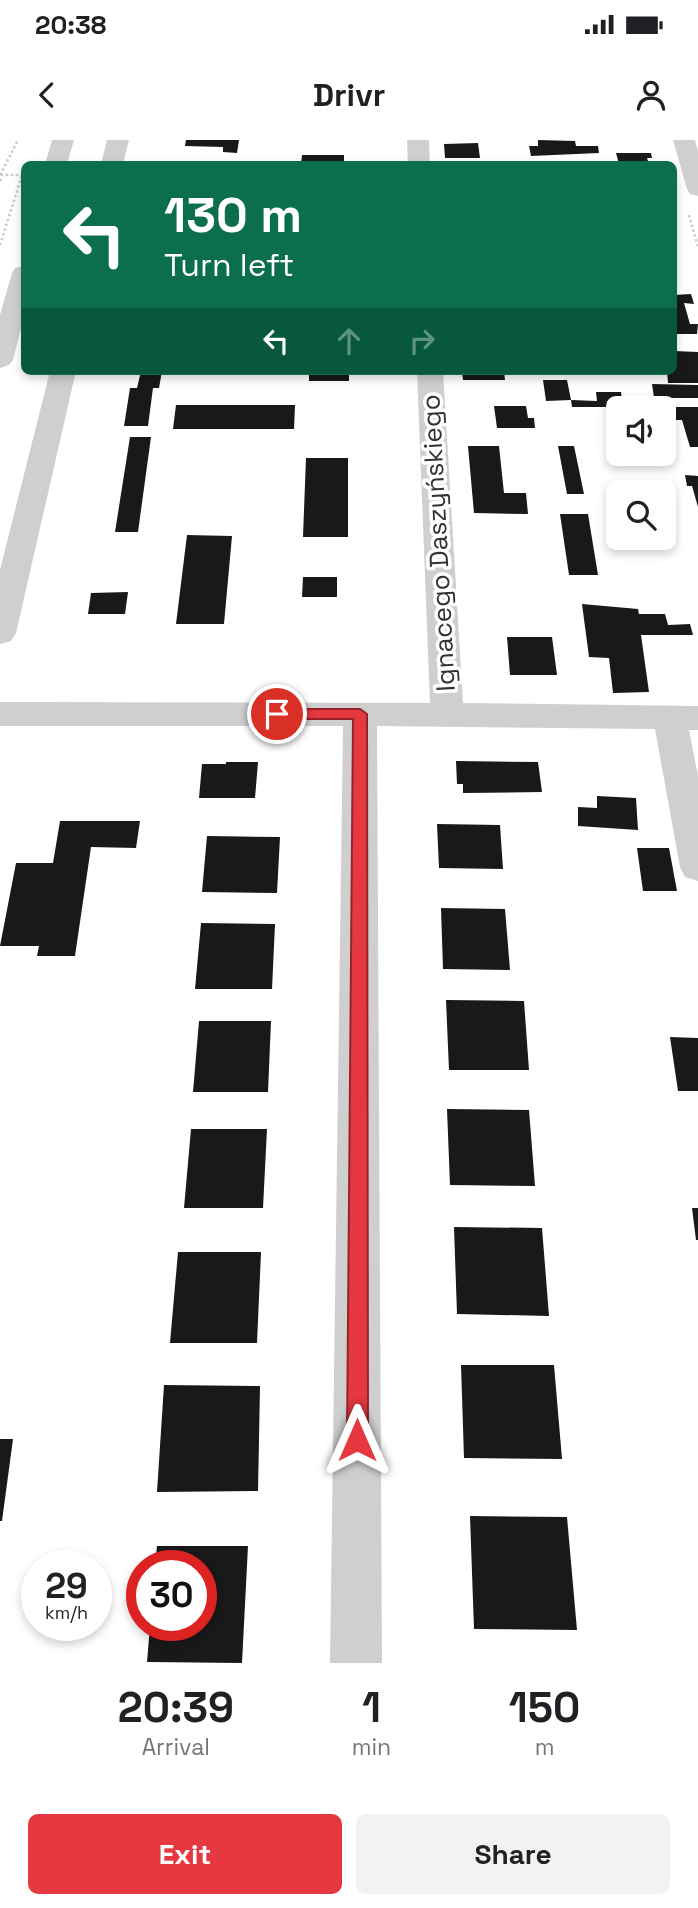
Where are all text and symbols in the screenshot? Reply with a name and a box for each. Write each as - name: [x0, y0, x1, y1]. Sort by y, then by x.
- text: 20:38: [35, 8, 106, 42]
- text: Drivr: [313, 75, 385, 115]
- icon: back: [28, 76, 66, 114]
- icon: person: [632, 76, 670, 114]
- text: 130 m: [164, 184, 302, 246]
- icon: left: [49, 189, 140, 280]
- text: Turn left: [164, 245, 294, 285]
- icon: left: [257, 322, 295, 360]
- icon: ahead: [330, 322, 368, 360]
- icon: right: [403, 322, 441, 360]
- street label: Ignacego Daszyńskiego: [413, 394, 463, 692]
- map controls: [606, 396, 676, 550]
- button: sound: [606, 396, 676, 466]
- button: search: [606, 480, 676, 550]
- pin: [247, 684, 307, 744]
- icon: arrive: [258, 695, 296, 733]
- position arrow: [320, 1403, 394, 1477]
- speed limit sign: 30: [126, 1550, 217, 1641]
- text: 29: [45, 1564, 88, 1608]
- text: km/h: [45, 1601, 88, 1624]
- text: 20:39: [118, 1681, 234, 1734]
- text: 1: [362, 1681, 381, 1734]
- text: 150: [509, 1681, 580, 1734]
- text: Arrival: [142, 1732, 210, 1762]
- text: min: [352, 1732, 391, 1762]
- text: m: [535, 1732, 554, 1762]
- button: Exit: [28, 1814, 342, 1894]
- button: Share: [356, 1814, 670, 1894]

